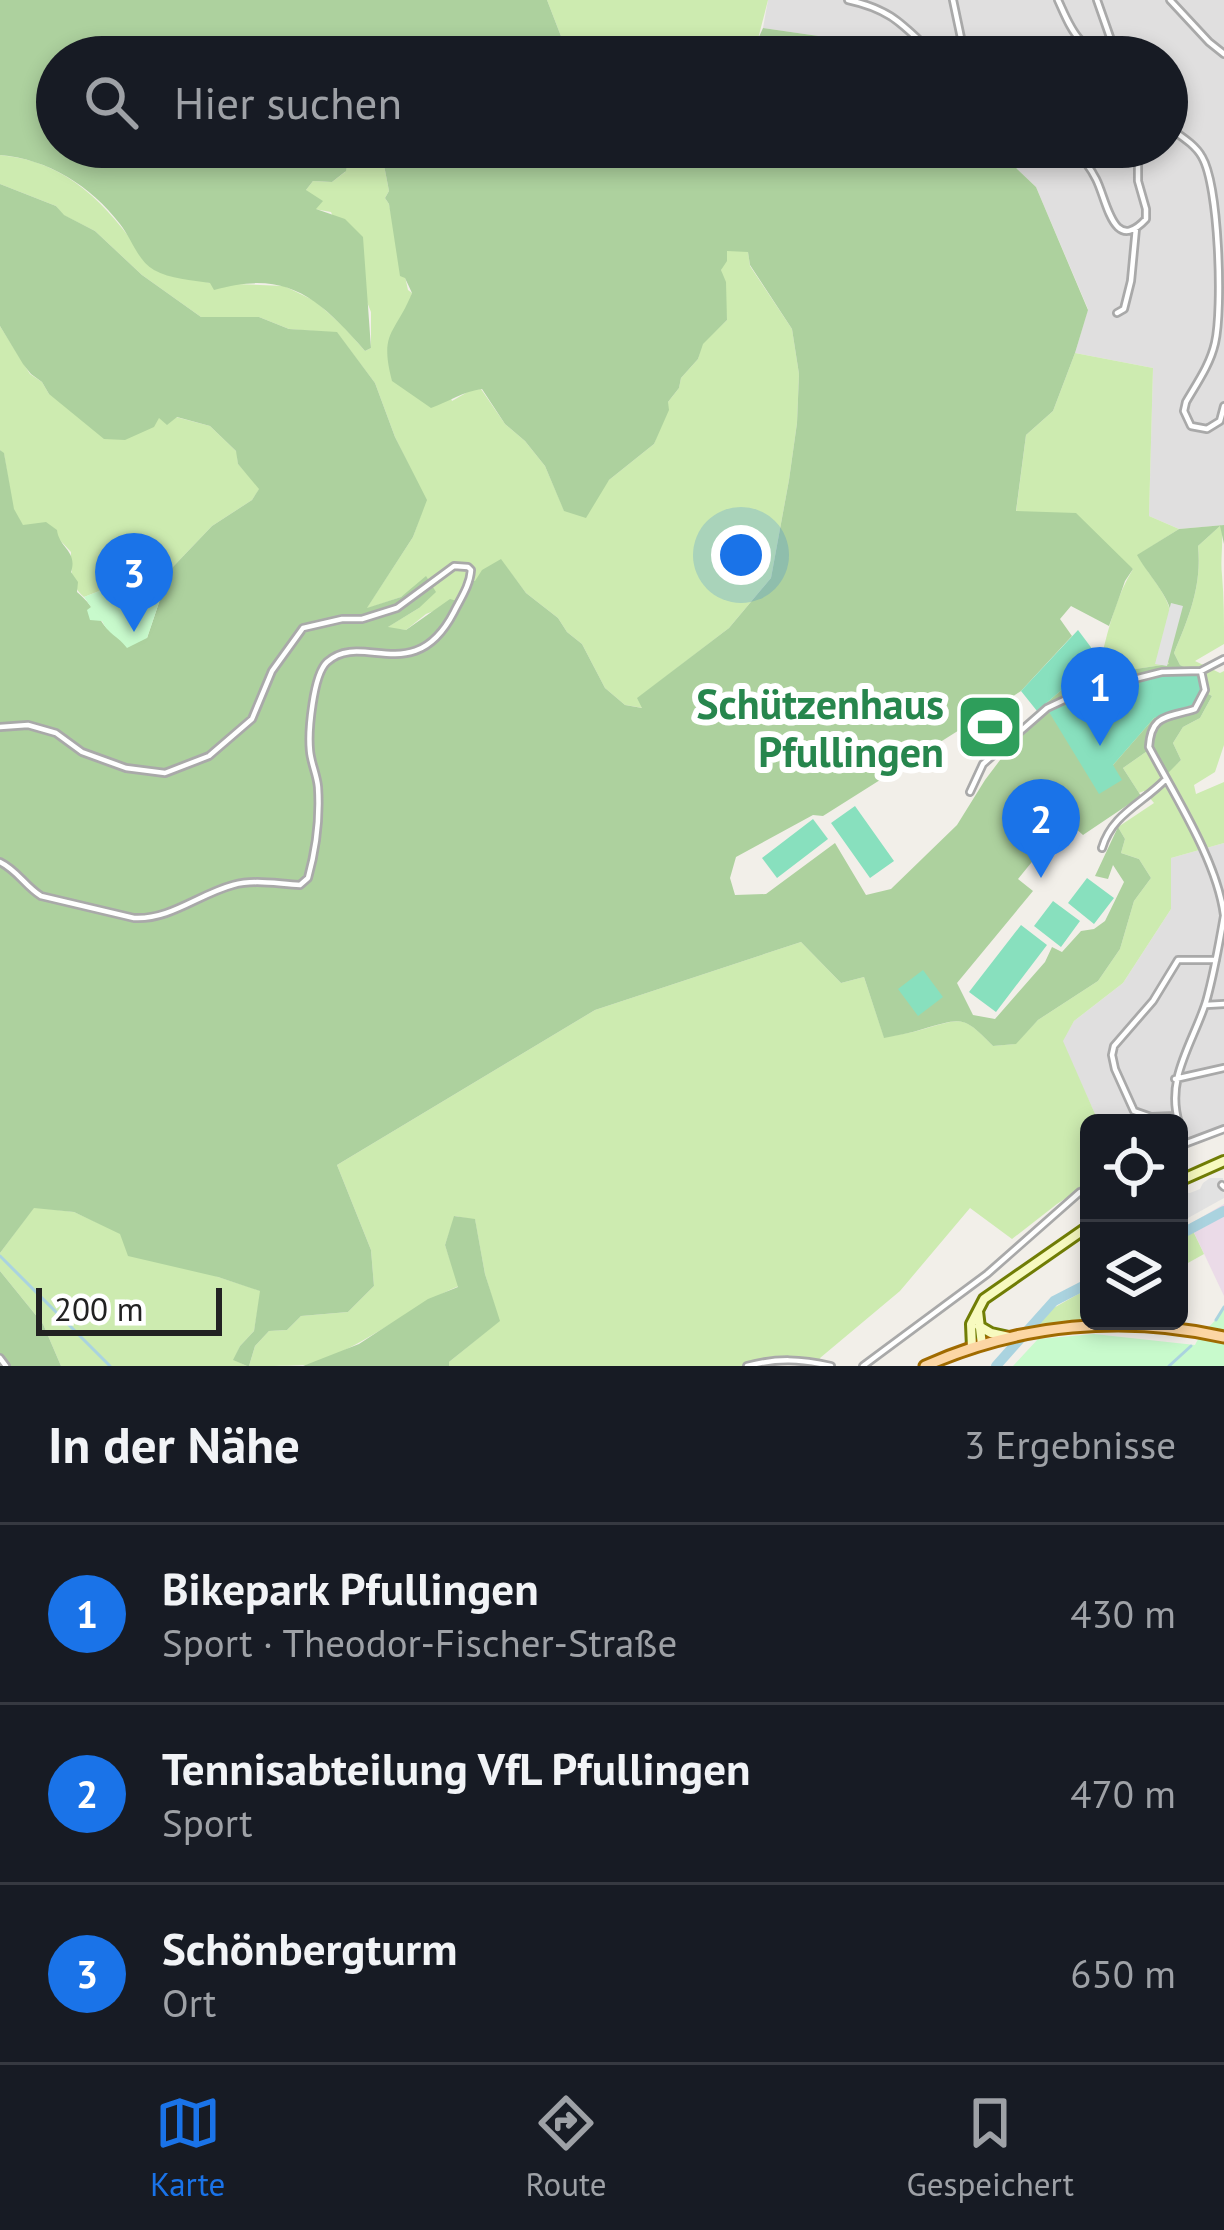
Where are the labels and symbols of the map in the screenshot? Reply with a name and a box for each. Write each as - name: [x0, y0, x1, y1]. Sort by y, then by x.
- your location: [711, 525, 771, 585]
- pin: 3: [95, 533, 173, 632]
- pin: 1: [1061, 647, 1139, 746]
- place label: Schützenhaus Pfullingen: [696, 676, 944, 779]
- sports icon: Schützenhaus Pfullingen: [955, 692, 1025, 762]
- pin: 2: [1002, 779, 1080, 878]
- scale bar: [36, 1282, 222, 1335]

